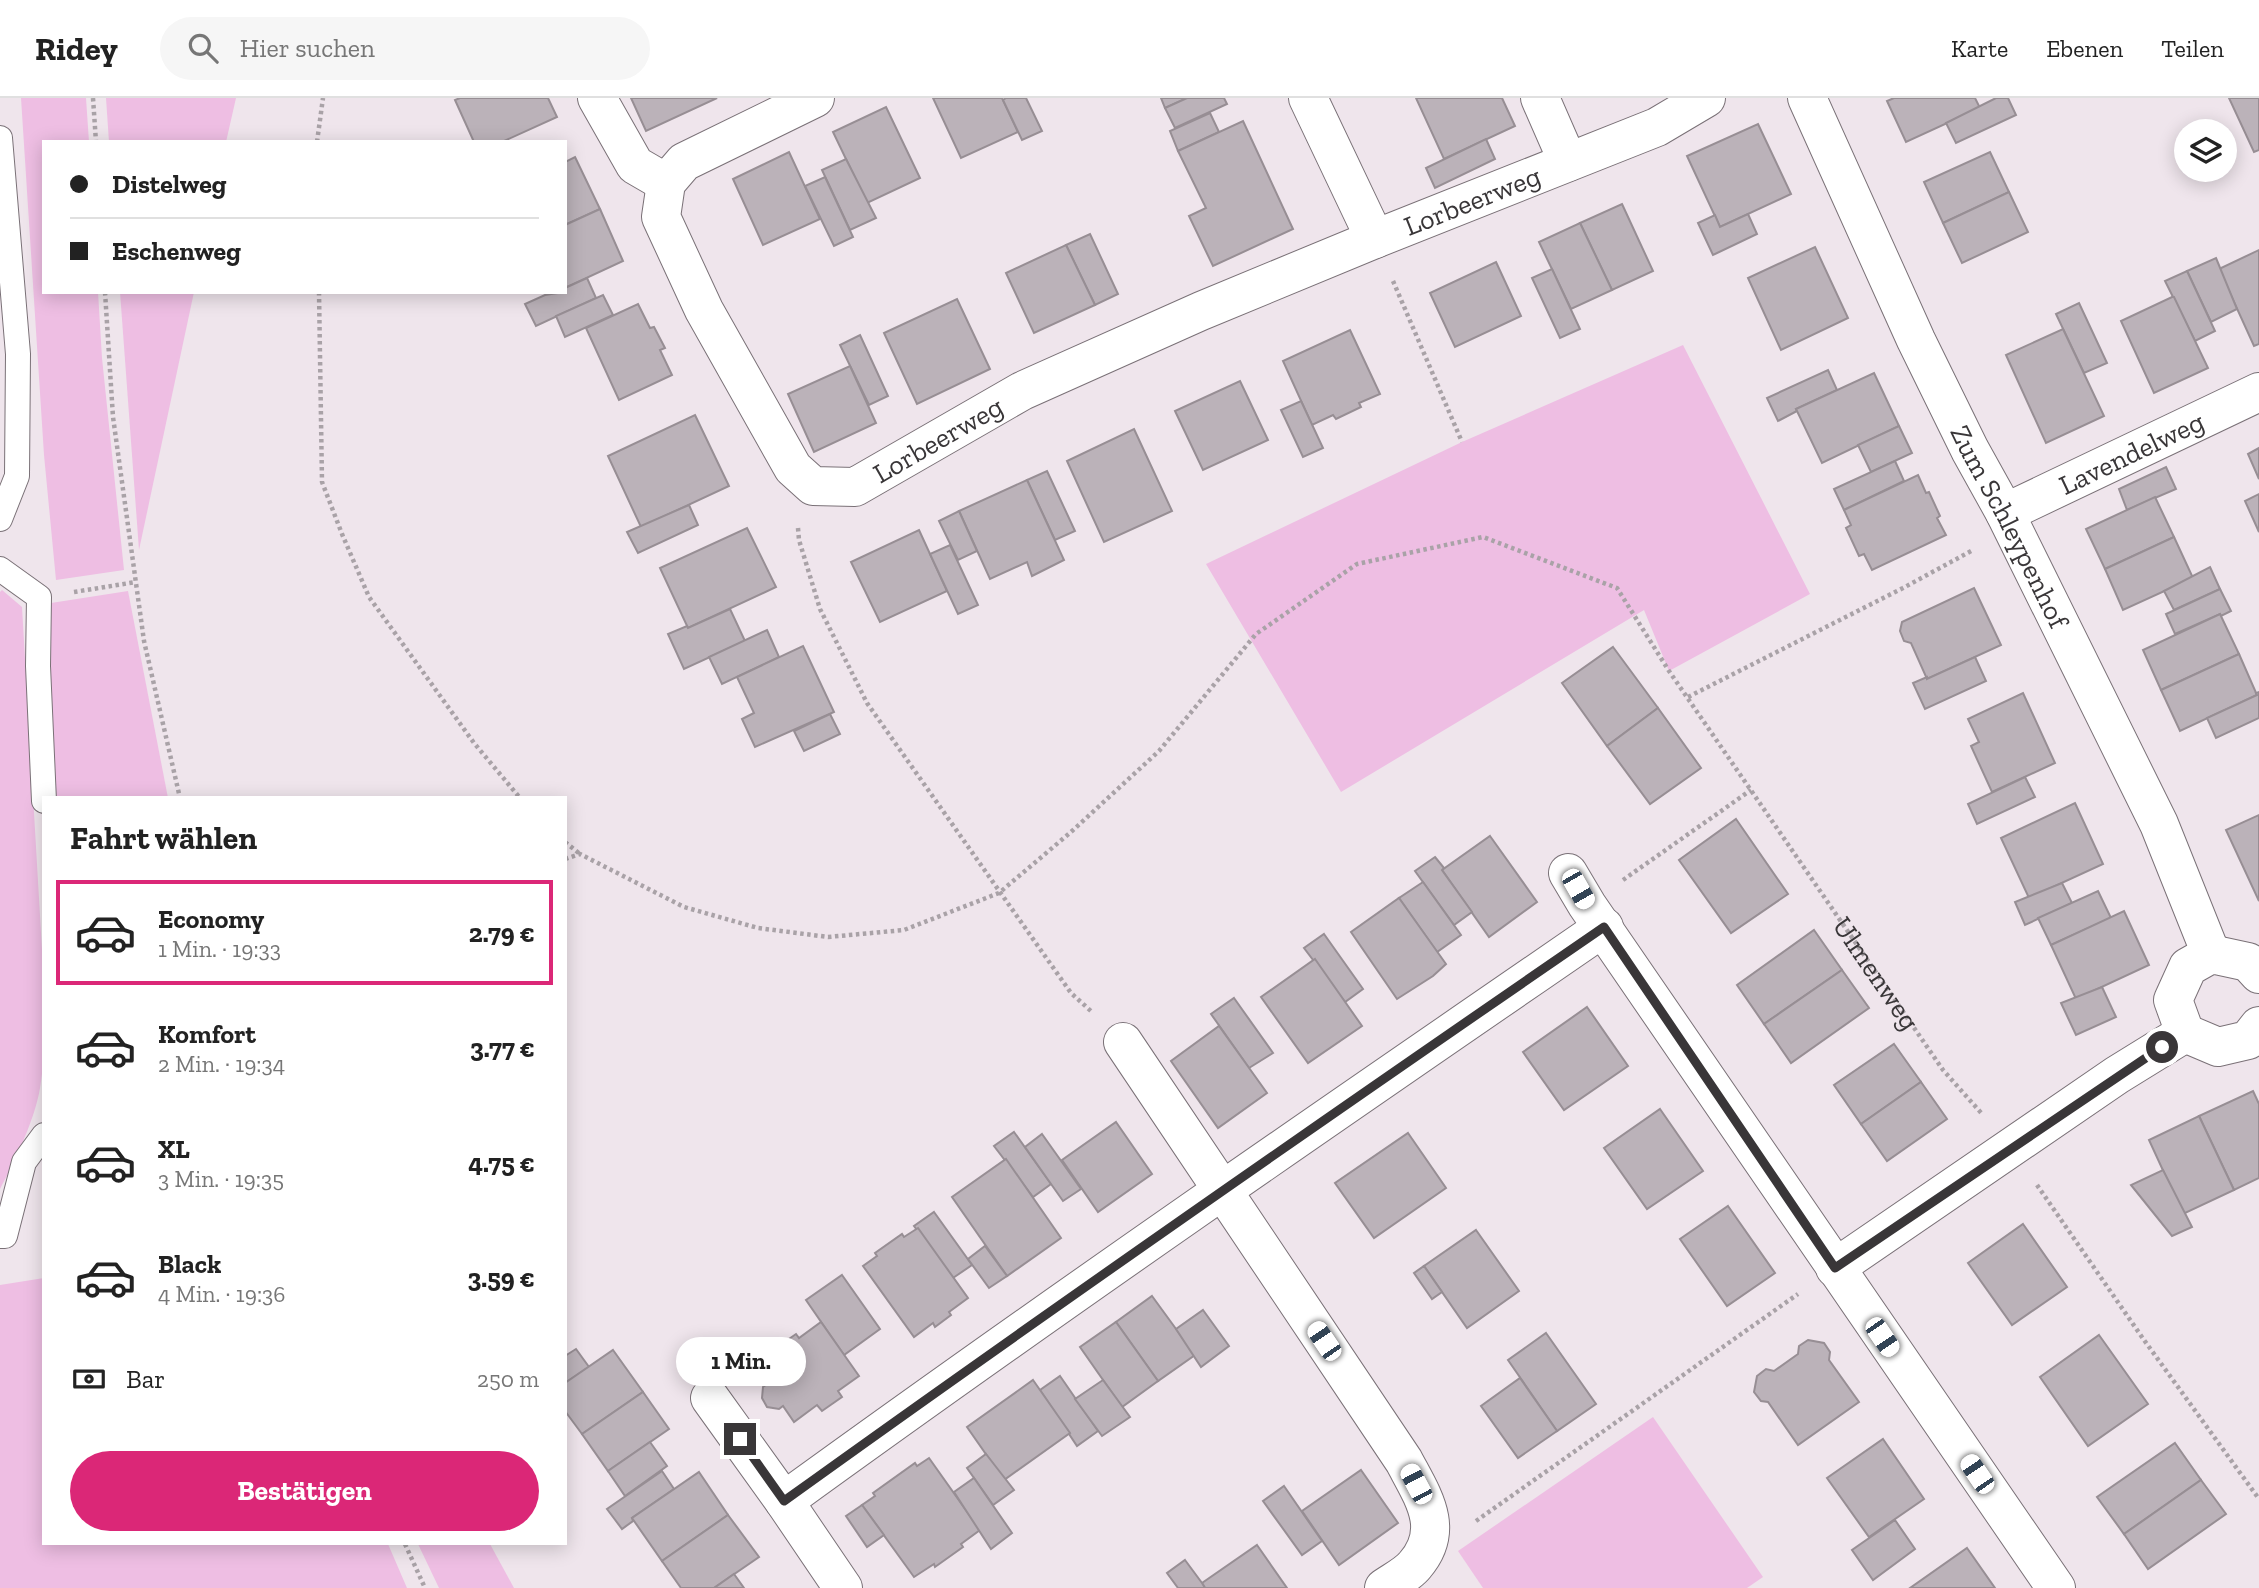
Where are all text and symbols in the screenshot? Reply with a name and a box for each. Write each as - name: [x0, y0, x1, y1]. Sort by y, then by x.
- search box: [160, 17, 650, 80]
- text: Ridey: [35, 29, 118, 68]
- icon: search: [184, 29, 222, 67]
- text: Hier suchen: [240, 32, 375, 64]
- text: Karte: [1951, 34, 2008, 63]
- text: Ebenen: [2046, 34, 2123, 63]
- text: Teilen: [2161, 34, 2224, 63]
- map controls: [2174, 119, 2237, 182]
- button: layers: [2174, 119, 2237, 182]
- street label: Lorbeerweg: [1399, 159, 1545, 242]
- text: Distelweg: [112, 168, 227, 200]
- text: Eschenweg: [112, 235, 241, 267]
- street label: Lorbeerweg: [867, 389, 1008, 490]
- street label: Lavendelweg: [2054, 404, 2209, 501]
- street label: Zum Schleypenhof: [1944, 420, 2077, 635]
- text: Fahrt wählen: [70, 819, 257, 857]
- car: [1559, 866, 1598, 912]
- icon: car: [74, 901, 137, 964]
- text: Economy: [158, 903, 264, 935]
- street label: Ulmenweg: [1826, 910, 1927, 1036]
- text: 2.79 €: [469, 917, 535, 949]
- text: 1 Min. · 19:33: [158, 935, 281, 963]
- icon: car: [74, 1016, 137, 1079]
- text: Komfort: [158, 1018, 256, 1050]
- route start: [2146, 1031, 2178, 1063]
- text: 3.77 €: [470, 1032, 535, 1064]
- text: 2 Min. · 19:34: [158, 1050, 285, 1078]
- icon: car: [74, 1131, 137, 1194]
- text: XL: [158, 1133, 190, 1165]
- text: 4.75 €: [468, 1147, 535, 1179]
- text: 3 Min. · 19:35: [158, 1165, 284, 1193]
- icon: car: [74, 1246, 137, 1309]
- text: Black: [158, 1248, 221, 1280]
- text: 3.59 €: [467, 1262, 535, 1294]
- text: 4 Min. · 19:36: [158, 1280, 286, 1308]
- car: [1862, 1314, 1903, 1360]
- car: [1304, 1318, 1345, 1364]
- callout: 1 Min.: [675, 1338, 805, 1386]
- text: 1 Min.: [711, 1347, 771, 1375]
- icon: cash: [70, 1360, 108, 1398]
- text: Bar: [126, 1363, 165, 1395]
- text: 250 m: [477, 1365, 539, 1393]
- route end: [724, 1423, 756, 1455]
- button: Bestätigen: [70, 1451, 539, 1531]
- car: [1957, 1451, 1998, 1497]
- car: [1397, 1461, 1436, 1507]

